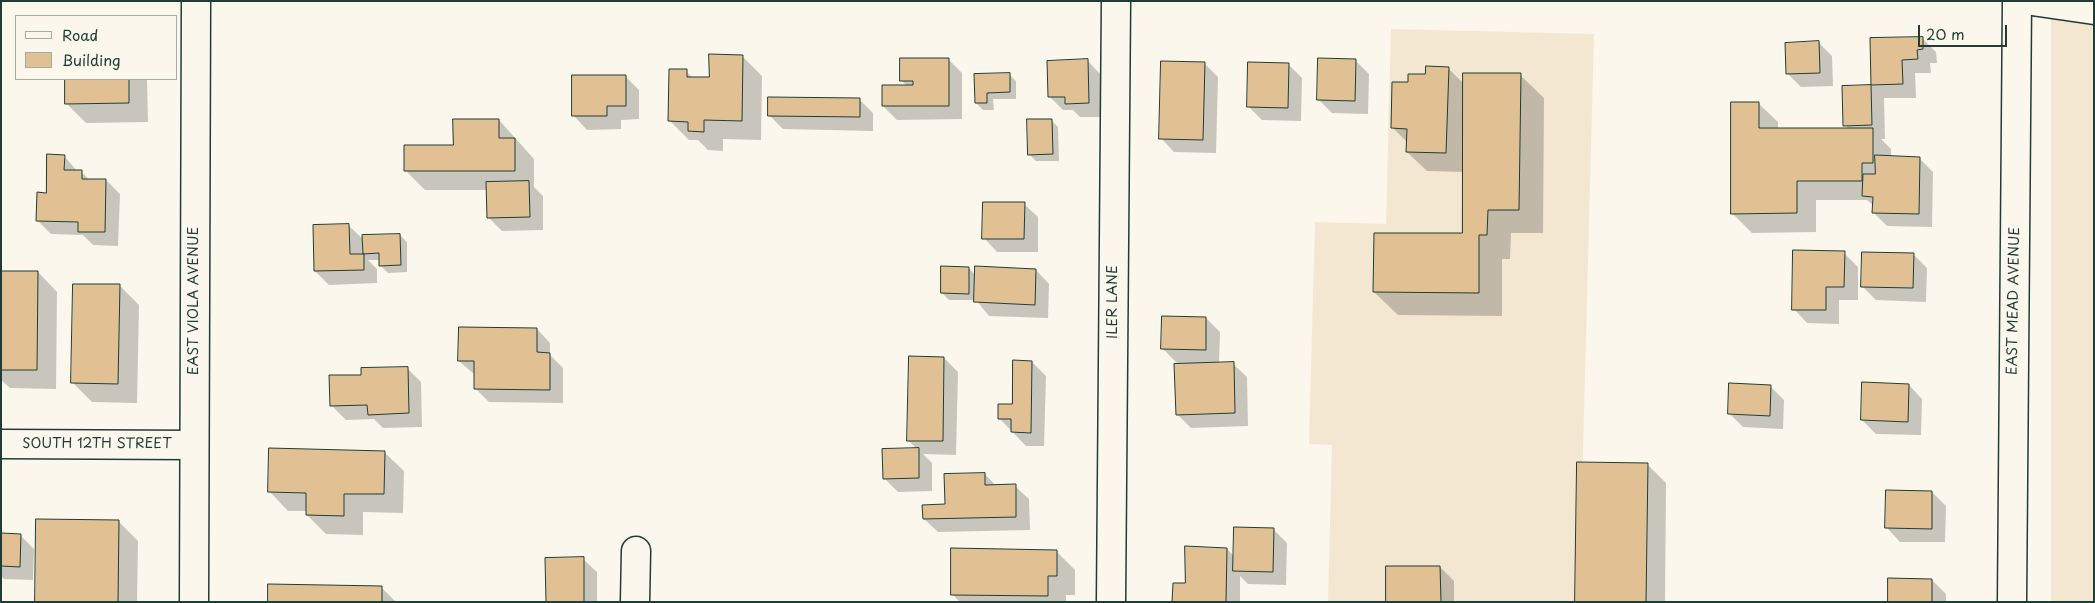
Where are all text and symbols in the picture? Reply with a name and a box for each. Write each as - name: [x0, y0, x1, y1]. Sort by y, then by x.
- legend: [15, 15, 178, 80]
- scale bar: [1920, 15, 2009, 47]
- text: 20 m: [1926, 22, 1965, 45]
- text: Road: [62, 23, 98, 46]
- text: Building: [62, 48, 121, 71]
- street label: EAST VIOLA AVENUE: [186, 227, 202, 375]
- street label: EAST MEAD AVENUE: [2004, 227, 2024, 375]
- street label: ILER LANE: [1105, 265, 1121, 339]
- street label: SOUTH 12TH STREET: [22, 436, 172, 452]

